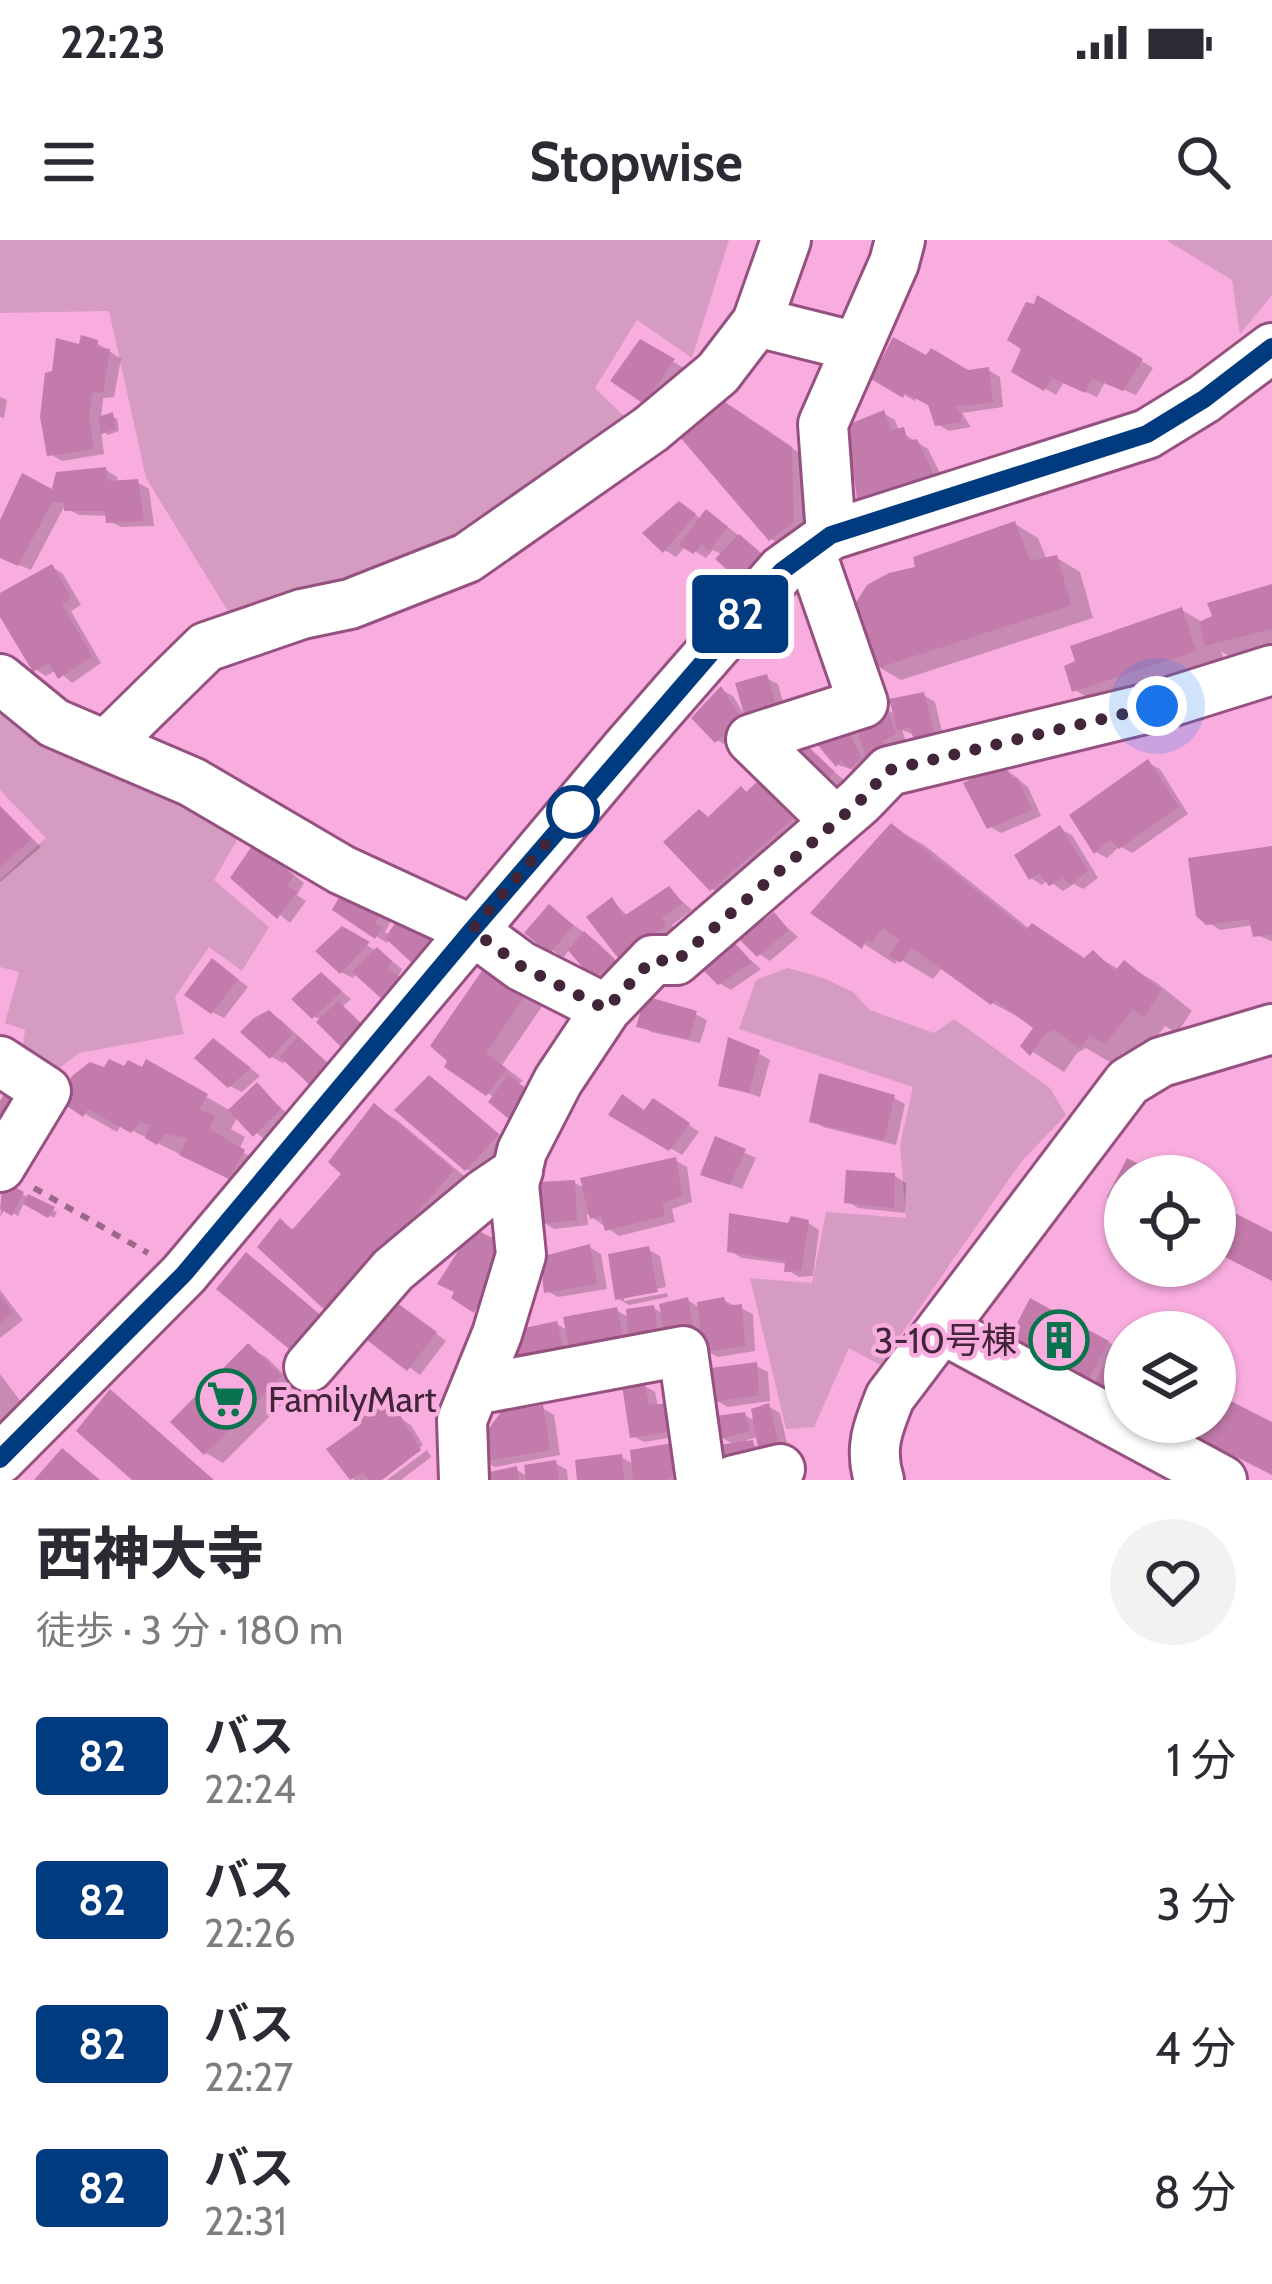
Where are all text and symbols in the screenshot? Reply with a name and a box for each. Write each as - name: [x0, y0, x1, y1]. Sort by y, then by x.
- text: 22:23: [60, 15, 166, 69]
- icon: menu: [36, 129, 102, 195]
- text: Stopwise: [529, 129, 743, 195]
- icon: search: [1170, 129, 1236, 195]
- line badge: 82: [686, 575, 794, 653]
- text: 82: [716, 588, 764, 640]
- your location: [1127, 676, 1187, 736]
- unlabelled marker: [548, 787, 598, 837]
- map controls: [1104, 1155, 1236, 1443]
- button: locate: [1104, 1155, 1236, 1287]
- building icon: 3-10号棟: [1028, 1309, 1090, 1371]
- button: layers: [1104, 1311, 1236, 1443]
- place label: 3-10号棟: [874, 1318, 1017, 1362]
- supermarket icon: FamilyMart: [195, 1368, 257, 1430]
- place label: FamilyMart: [268, 1377, 437, 1421]
- text: 西神大寺: [36, 1519, 264, 1588]
- button: heart: [1110, 1519, 1236, 1645]
- text: 徒歩 · 3 分 · 180 m: [36, 1606, 343, 1654]
- text: バス: [204, 1709, 294, 1763]
- text: 82: [78, 1730, 126, 1782]
- text: 1 分: [1166, 1733, 1236, 1787]
- text: 22:24: [204, 1765, 296, 1813]
- text: バス: [204, 1853, 294, 1907]
- text: 82: [78, 1874, 126, 1926]
- text: 3 分: [1157, 1877, 1236, 1931]
- text: 22:26: [204, 1909, 296, 1957]
- text: バス: [204, 1997, 294, 2051]
- text: 82: [78, 2018, 126, 2070]
- text: 4 分: [1155, 2021, 1236, 2075]
- text: 22:27: [204, 2053, 293, 2101]
- text: バス: [204, 2141, 294, 2195]
- text: 82: [78, 2162, 126, 2214]
- text: 8 分: [1154, 2165, 1236, 2219]
- text: 22:31: [204, 2197, 287, 2245]

